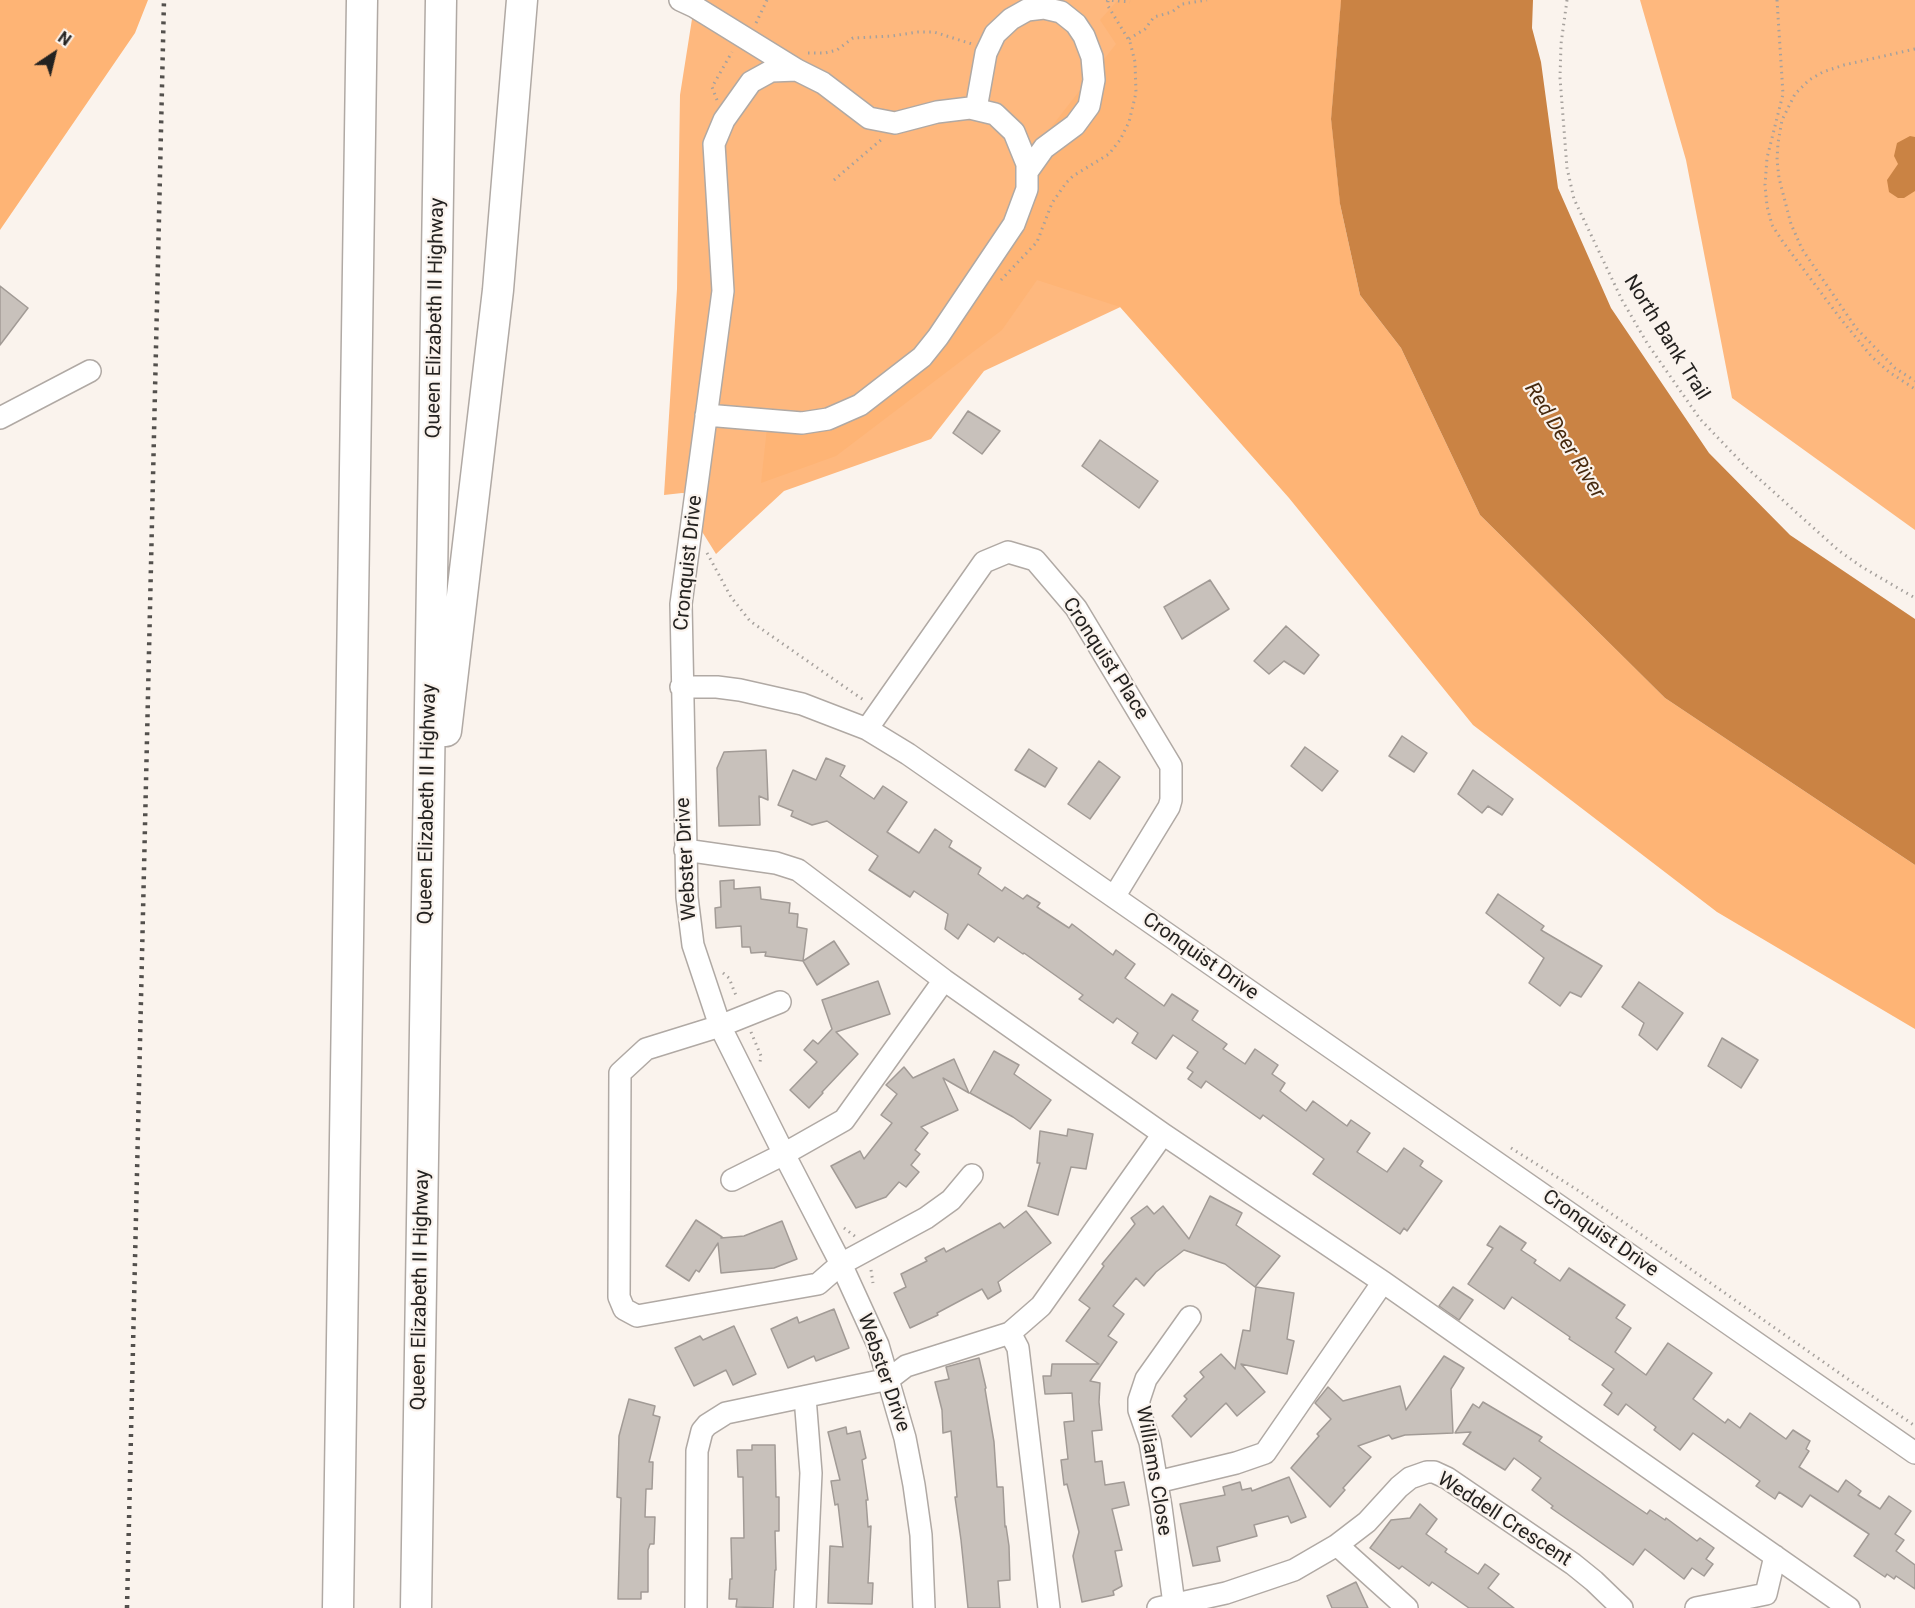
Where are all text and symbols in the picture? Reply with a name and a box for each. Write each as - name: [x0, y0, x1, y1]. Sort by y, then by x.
- north arrow: [24, 24, 84, 84]
- text: N: [55, 28, 75, 50]
- street label: Queen Elizabeth II Highway: [422, 197, 450, 439]
- street label: North Bank Trail: [1618, 271, 1714, 405]
- water label: Red Deer River: [1518, 378, 1610, 504]
- street label: Cronquist Drive: [670, 494, 708, 632]
- street label: Cronquist Place: [1057, 594, 1153, 724]
- street label: Queen Elizabeth II Highway: [414, 683, 442, 925]
- street label: Webster Drive: [672, 797, 702, 921]
- street label: Cronquist Drive: [1137, 908, 1263, 1006]
- street label: Queen Elizabeth II Highway: [407, 1169, 435, 1411]
- street label: Cronquist Drive: [1537, 1185, 1663, 1283]
- street label: Webster Drive: [852, 1311, 914, 1435]
- street label: Williams Close: [1130, 1404, 1176, 1538]
- street label: Weddell Crescent: [1432, 1468, 1576, 1572]

